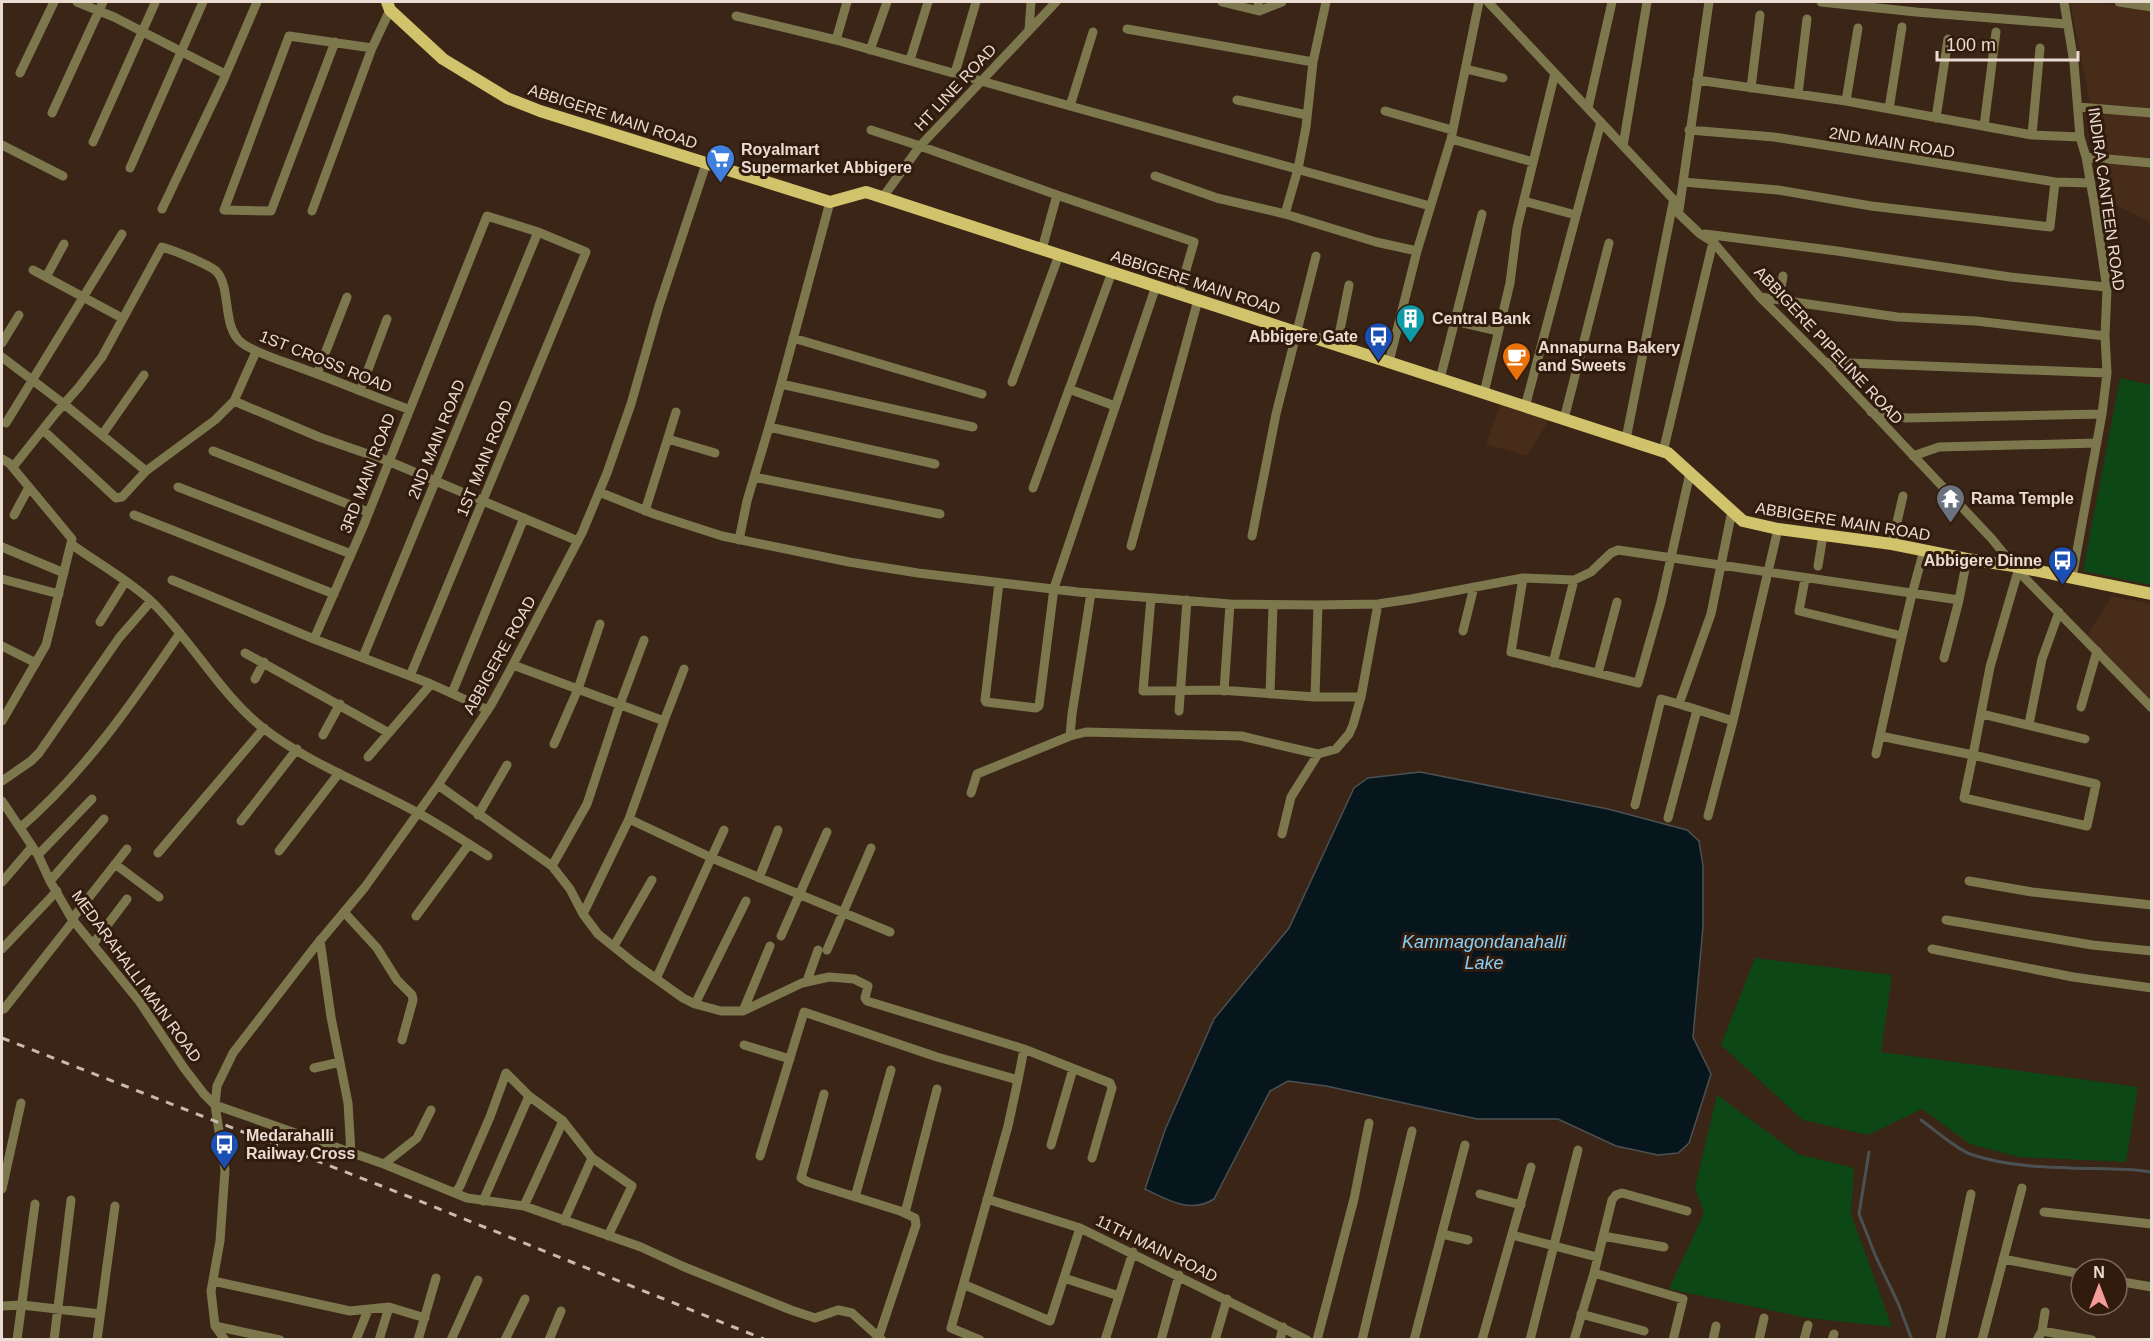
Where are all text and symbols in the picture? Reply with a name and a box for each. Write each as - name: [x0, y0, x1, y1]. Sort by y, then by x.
- scale bar: [1937, 24, 2078, 62]
- text: 100 m: [1946, 35, 1996, 55]
- street label: HT LINE ROAD: [911, 41, 1000, 134]
- street label: ABBIGERE MAIN ROAD: [526, 81, 700, 152]
- street label: INDIRA CANTEEN ROAD: [2085, 106, 2128, 292]
- street label: 2ND MAIN ROAD: [1828, 124, 1956, 161]
- place label: Royalmart Supermarket Abbigere: [741, 141, 912, 176]
- supermarket icon: Royalmart Supermarket Abbigere: [704, 142, 736, 184]
- street label: ABBIGERE MAIN ROAD: [1109, 247, 1283, 318]
- street label: ABBIGERE PIPELINE ROAD: [1751, 263, 1906, 428]
- building icon: Central Bank: [1395, 302, 1427, 344]
- place label: Central Bank: [1432, 310, 1531, 327]
- bus stop icon: Abbigere Gate: [1363, 320, 1395, 362]
- street label: 1ST CROSS ROAD: [257, 327, 394, 396]
- place label: Abbigere Gate: [1249, 328, 1358, 345]
- place label: Annapurna Bakery and Sweets: [1538, 339, 1680, 374]
- cafe icon: Annapurna Bakery and Sweets: [1501, 340, 1533, 382]
- street label: 2ND MAIN ROAD: [405, 377, 468, 501]
- street label: 1ST MAIN ROAD: [453, 397, 516, 519]
- street label: 3RD MAIN ROAD: [337, 411, 398, 536]
- temple icon: Rama Temple: [1934, 482, 1966, 524]
- place label: Rama Temple: [1971, 490, 2074, 507]
- street label: ABBIGERE MAIN ROAD: [1754, 499, 1932, 544]
- bus stop icon: Abbigere Dinne: [2047, 544, 2079, 586]
- place label: Abbigere Dinne: [1924, 552, 2042, 569]
- street label: ABBIGERE ROAD: [460, 593, 539, 717]
- street label: MEDARAHALLI MAIN ROAD: [69, 887, 205, 1065]
- water label: Kammagondanahalli Lake: [1402, 932, 1567, 973]
- place label: Medarahalli Railway Cross: [246, 1127, 355, 1162]
- bus stop icon: Medarahalli Railway Cross: [209, 1128, 241, 1170]
- street label: 11TH MAIN ROAD: [1093, 1212, 1220, 1285]
- north arrow: [2069, 1257, 2129, 1317]
- text: N: [2093, 1264, 2105, 1281]

